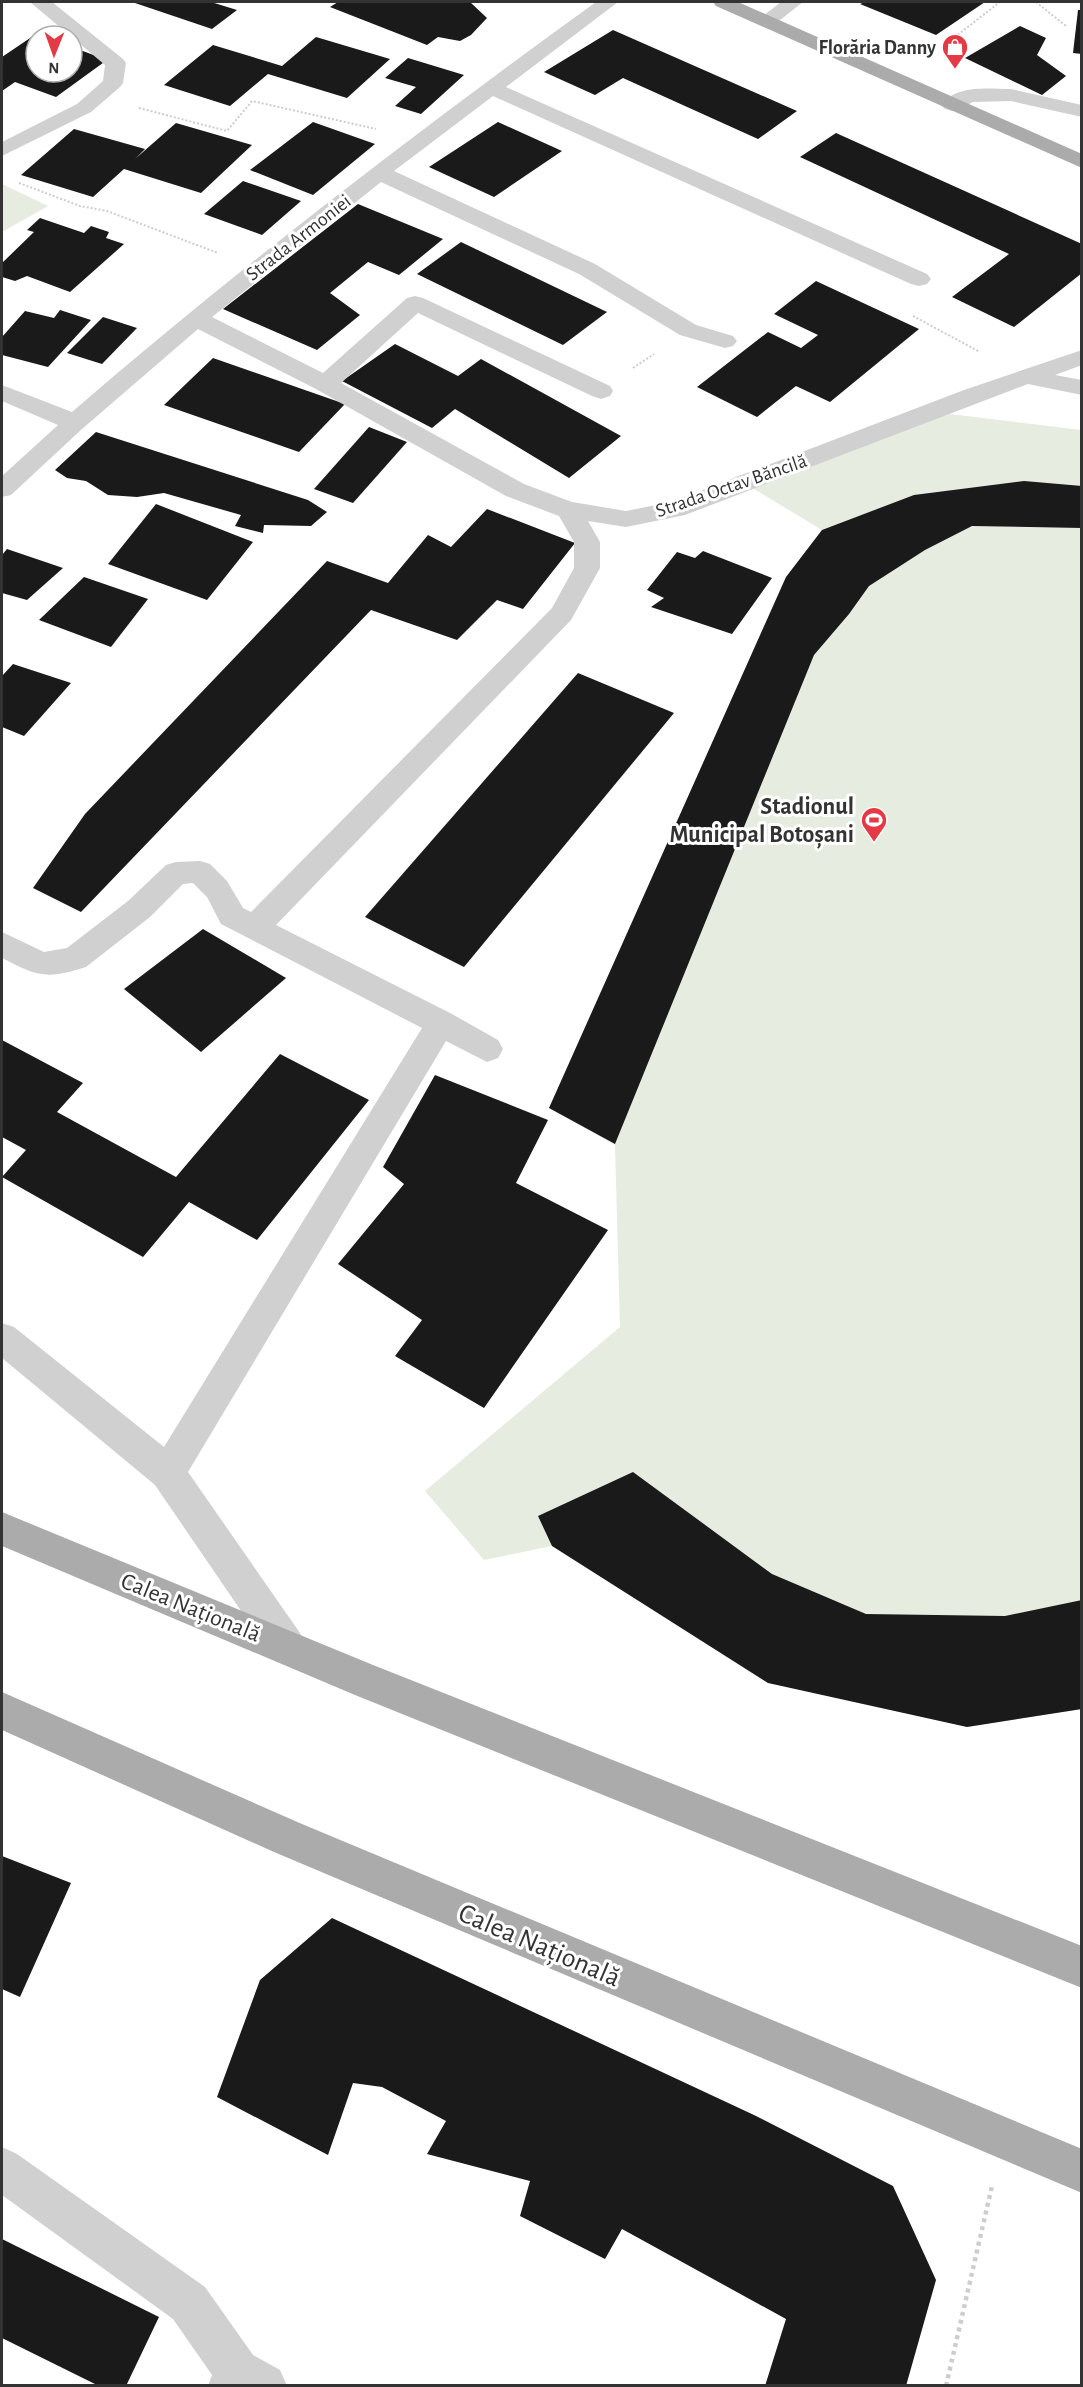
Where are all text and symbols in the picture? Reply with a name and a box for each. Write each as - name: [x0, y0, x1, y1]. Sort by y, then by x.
- north arrow: [24, 24, 84, 84]
- shop icon: Florăria Danny: [940, 32, 970, 70]
- place label: Florăria Danny: [818, 38, 936, 58]
- text: N: [48, 60, 59, 76]
- street label: Strada Armoniei: [242, 191, 355, 285]
- street label: Strada Octav Băncilă: [653, 451, 810, 521]
- place label: Stadionul Municipal Botoșani: [670, 795, 854, 849]
- sports icon: Stadionul Municipal Botoșani: [859, 805, 889, 843]
- street label: Calea Națională: [117, 1569, 264, 1648]
- street label: Calea Națională: [454, 1899, 624, 1993]

